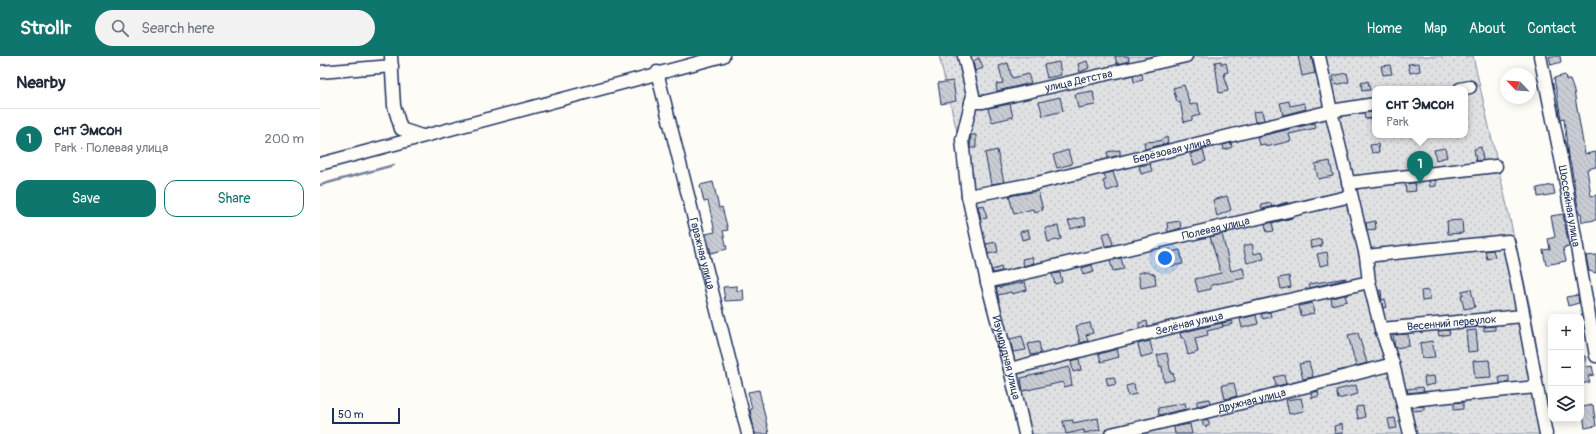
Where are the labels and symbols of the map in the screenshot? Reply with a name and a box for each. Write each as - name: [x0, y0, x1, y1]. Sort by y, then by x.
- street label: улица Детства: [1043, 66, 1114, 95]
- north arrow: [1500, 68, 1536, 104]
- street label: Берёзовая улица: [1131, 134, 1212, 166]
- pin: 1: [1407, 151, 1433, 184]
- street label: Шоссейная улица: [1556, 164, 1583, 248]
- street label: Полевая улица: [1180, 214, 1251, 242]
- street label: Гаражная улица: [687, 216, 718, 291]
- your location: [1155, 248, 1175, 268]
- street label: Зелёная улица: [1154, 309, 1224, 338]
- street label: Весенний переулок: [1406, 312, 1497, 333]
- street label: Изумрудная улица: [990, 314, 1023, 401]
- street label: Дружная улица: [1216, 385, 1287, 415]
- scale bar: [332, 406, 400, 425]

